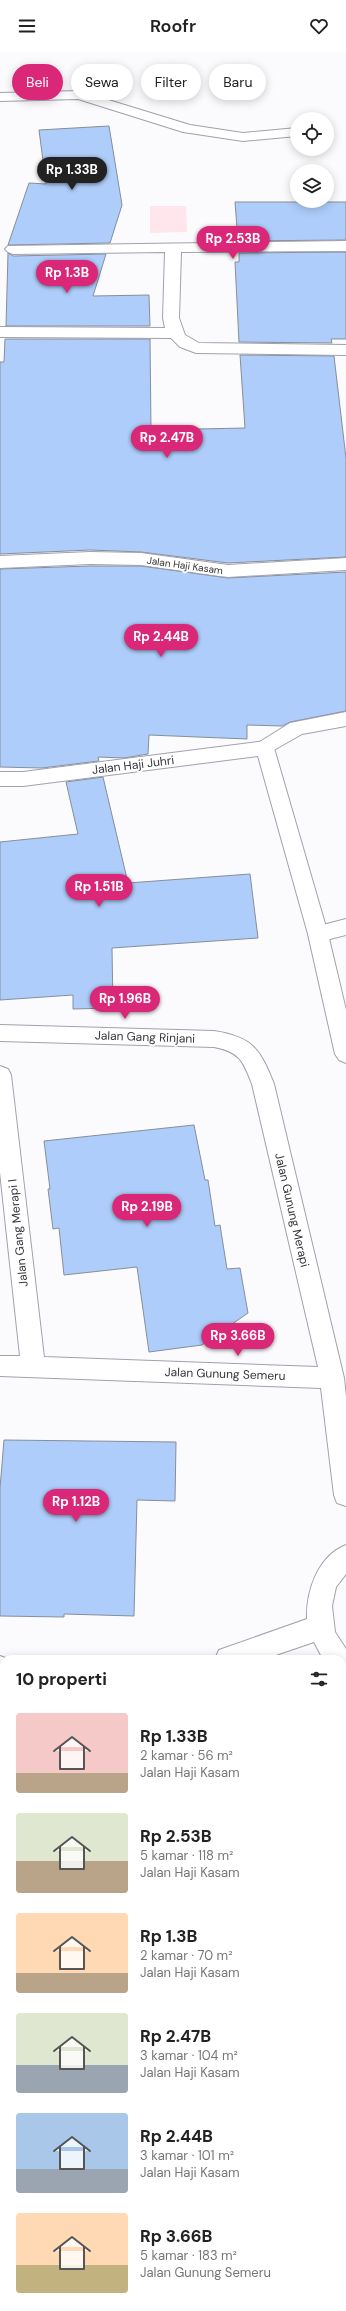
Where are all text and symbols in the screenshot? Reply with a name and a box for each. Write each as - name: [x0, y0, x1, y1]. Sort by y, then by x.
- text: Roofr: [150, 14, 196, 38]
- icon: menu: [16, 15, 38, 37]
- icon: heart: [308, 15, 330, 37]
- chip: Beli: [12, 64, 63, 100]
- chip: Sewa: [71, 64, 133, 100]
- chip: Filter: [141, 64, 201, 100]
- chip: Baru: [209, 64, 266, 100]
- map controls: [290, 112, 334, 208]
- button: locate: [290, 112, 334, 156]
- pin: Rp 1.33B: [31, 157, 113, 191]
- text: Rp 1.33B: [46, 161, 98, 178]
- button: layers: [290, 164, 334, 208]
- pin: Rp 2.53B: [192, 226, 274, 260]
- text: Rp 2.53B: [206, 230, 260, 247]
- pin: Rp 1.3B: [30, 260, 104, 294]
- text: Rp 1.3B: [45, 264, 89, 281]
- pin: Rp 2.47B: [126, 425, 208, 459]
- text: Rp 2.47B: [140, 429, 194, 446]
- street label: Jalan Haji Kasam: [146, 554, 224, 577]
- pin: Rp 2.44B: [120, 624, 202, 658]
- text: Rp 2.44B: [133, 628, 189, 645]
- street label: Jalan Haji Juhri: [91, 752, 175, 778]
- pin: Rp 1.51B: [58, 874, 140, 908]
- text: Rp 1.51B: [75, 878, 123, 895]
- pin: Rp 1.96B: [84, 986, 166, 1020]
- text: Rp 1.96B: [99, 990, 151, 1007]
- street label: Jalan Gang Rinjani: [95, 1027, 196, 1047]
- street label: Jalan Gunung Merapi: [271, 1151, 313, 1269]
- street label: Jalan Gang Merapi I: [4, 1178, 32, 1288]
- pin: Rp 2.19B: [106, 1194, 188, 1228]
- text: Rp 2.19B: [121, 1198, 173, 1215]
- pin: Rp 3.66B: [197, 1323, 279, 1357]
- text: Rp 3.66B: [210, 1327, 266, 1344]
- street label: Jalan Gunung Semeru: [164, 1364, 286, 1384]
- pin: Rp 1.12B: [35, 1489, 117, 1523]
- text: Rp 1.12B: [52, 1493, 100, 1510]
- text: 10 properti: [16, 1668, 107, 1690]
- icon: filters: [308, 1668, 330, 1690]
- text: Rp 1.33B: [140, 1725, 208, 1747]
- icon: home: [48, 1729, 96, 1777]
- text: 2 kamar · 56 m²: [140, 1747, 233, 1764]
- text: Jalan Haji Kasam: [140, 1764, 240, 1781]
- text: Rp 2.53B: [140, 1825, 212, 1847]
- icon: home: [48, 1829, 96, 1877]
- text: 5 kamar · 118 m²: [140, 1847, 233, 1864]
- text: Jalan Haji Kasam: [140, 1864, 240, 1881]
- text: Rp 1.3B: [140, 1925, 197, 1947]
- icon: home: [48, 1929, 96, 1977]
- text: 2 kamar · 70 m²: [140, 1947, 232, 1964]
- text: Jalan Haji Kasam: [140, 1964, 240, 1981]
- text: Rp 2.47B: [140, 2025, 211, 2047]
- icon: home: [48, 2029, 96, 2077]
- text: 3 kamar · 104 m²: [140, 2047, 238, 2064]
- text: Jalan Haji Kasam: [140, 2064, 240, 2081]
- text: Rp 2.44B: [140, 2125, 213, 2147]
- icon: home: [48, 2129, 96, 2177]
- text: 3 kamar · 101 m²: [140, 2147, 234, 2164]
- text: Jalan Haji Kasam: [140, 2164, 240, 2181]
- text: Rp 3.66B: [140, 2225, 212, 2247]
- icon: home: [48, 2229, 96, 2277]
- text: 5 kamar · 183 m²: [140, 2247, 237, 2264]
- text: Jalan Gunung Semeru: [140, 2264, 271, 2281]

